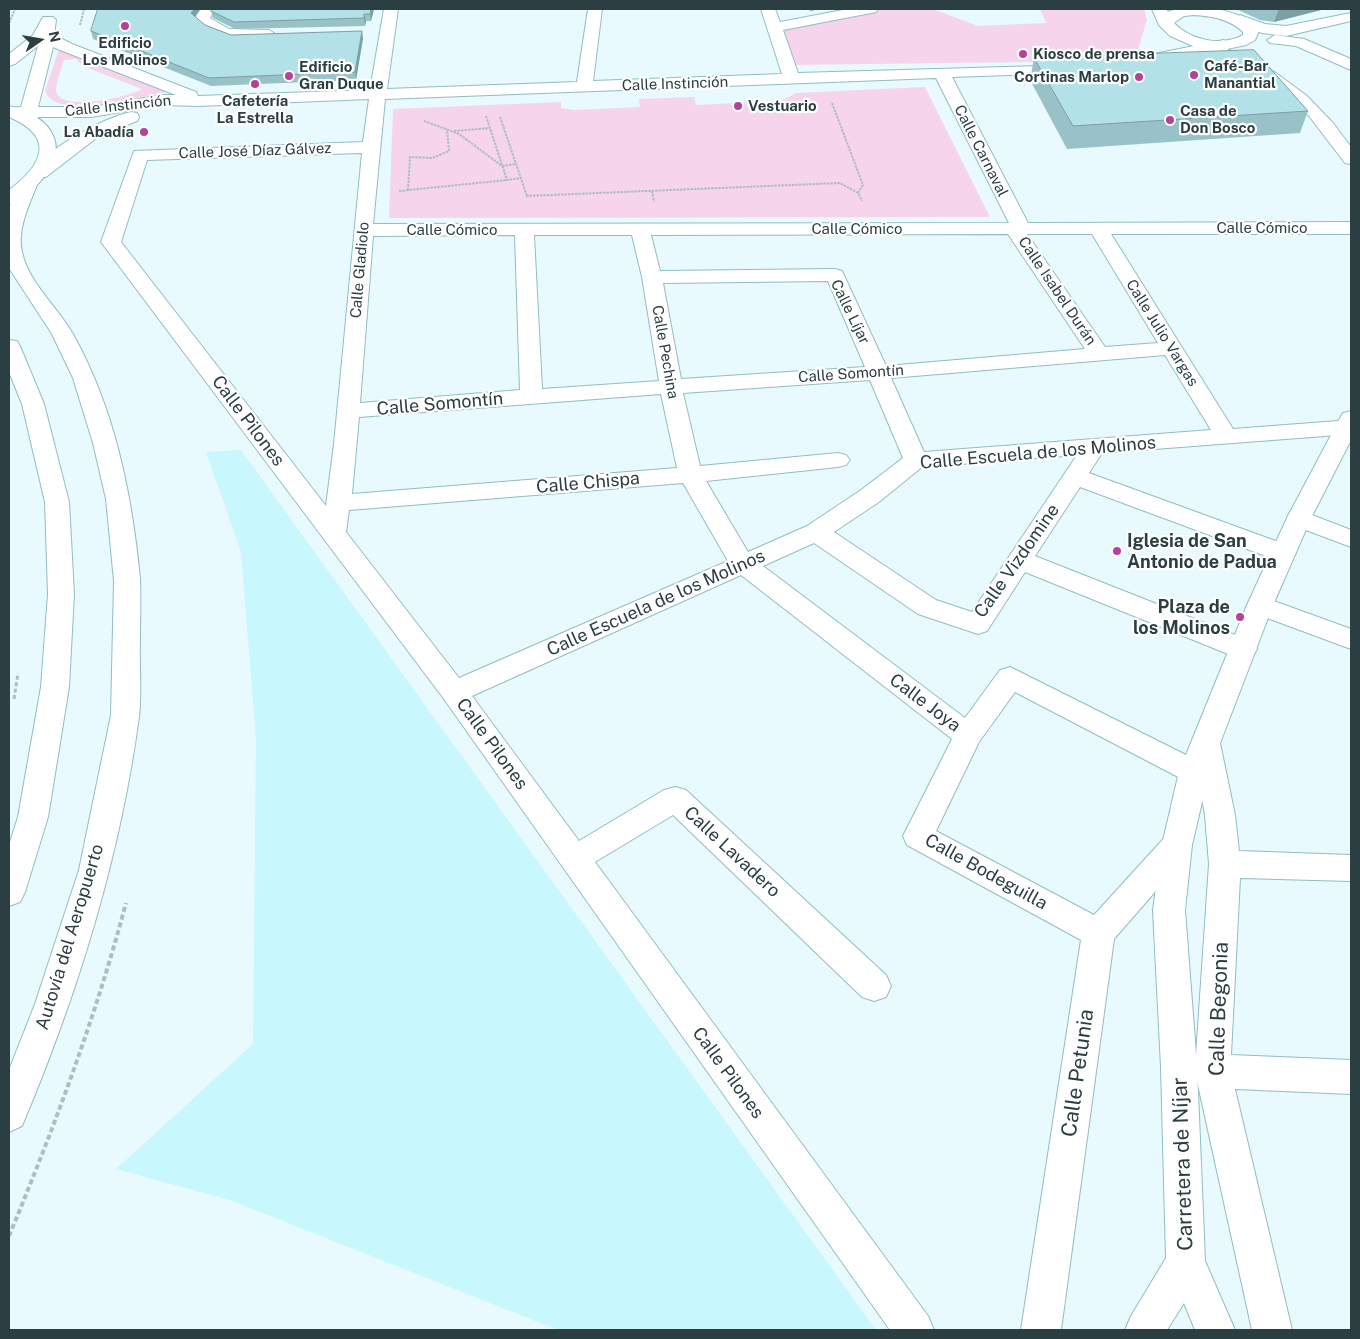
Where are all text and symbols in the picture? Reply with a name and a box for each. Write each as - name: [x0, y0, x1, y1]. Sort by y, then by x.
- north arrow: [15, 15, 65, 65]
- marker: Edificio Los Molinos: [119, 20, 131, 32]
- text: N: [46, 29, 64, 44]
- place label: Edificio Los Molinos: [83, 34, 167, 69]
- place label: Kiosco de prensa: [1033, 45, 1155, 63]
- marker: Kiosco de prensa: [1017, 48, 1029, 60]
- place label: Café-Bar Manantial: [1204, 57, 1276, 92]
- place label: Edificio Gran Duque: [299, 58, 384, 93]
- place label: Cortinas Marlop: [1014, 68, 1129, 86]
- marker: Café-Bar Manantial: [1188, 69, 1200, 81]
- marker: Edificio Gran Duque: [283, 70, 295, 82]
- marker: Cortinas Marlop: [1133, 71, 1145, 83]
- street label: Calle Instinción: [621, 73, 729, 95]
- marker: Cafetería La Estrella: [249, 78, 261, 90]
- street label: Calle Instinción: [64, 91, 172, 121]
- place label: Cafetería La Estrella: [217, 92, 293, 127]
- place label: Vestuario: [748, 97, 817, 115]
- marker: Vestuario: [732, 100, 744, 112]
- street label: Calle Carnaval: [950, 102, 1012, 200]
- place label: Casa de Don Bosco: [1180, 102, 1255, 137]
- marker: Casa de Don Bosco: [1164, 114, 1176, 126]
- place label: La Abadía: [63, 123, 134, 141]
- marker: La Abadía: [138, 126, 150, 138]
- street label: Calle José Díaz Gálvez: [178, 139, 332, 163]
- street label: Calle Cómico: [1216, 219, 1308, 237]
- street label: Calle Cómico: [811, 220, 903, 238]
- street label: Calle Gladiolo: [347, 221, 373, 319]
- street label: Calle Cómico: [406, 221, 498, 239]
- street label: Calle Isabel Durán: [1014, 233, 1100, 349]
- street label: Calle Julio Vargas: [1122, 276, 1202, 390]
- street label: Calle Líjar: [827, 277, 873, 347]
- street label: Calle Pechina: [648, 304, 682, 400]
- street label: Calle Somontín: [798, 361, 904, 387]
- street label: Calle Pilones: [207, 371, 289, 471]
- street label: Calle Somontín: [376, 388, 504, 420]
- street label: Calle Escuela de los Molinos: [919, 432, 1157, 474]
- street label: Calle Chispa: [535, 468, 641, 498]
- street label: Calle Vizdomine: [970, 500, 1064, 622]
- place label: Iglesia de San Antonio de Padua: [1127, 530, 1277, 572]
- street label: Calle Escuela de los Molinos: [544, 545, 768, 661]
- marker: Iglesia de San Antonio de Padua: [1111, 545, 1123, 557]
- place label: Plaza de los Molinos: [1133, 596, 1230, 638]
- marker: Plaza de los Molinos: [1234, 611, 1246, 623]
- street label: Calle Joya: [885, 669, 965, 737]
- street label: Calle Pilones: [452, 694, 532, 794]
- street label: Calle Lavadero: [679, 802, 785, 902]
- street label: Calle Bodeguilla: [921, 829, 1051, 915]
- street label: Autovía del Aeropuerto: [31, 841, 109, 1033]
- street label: Calle Begonia: [1204, 941, 1234, 1077]
- street label: Calle Petunia: [1057, 1008, 1099, 1138]
- street label: Calle Pilones: [688, 1023, 768, 1123]
- street label: Carretera de Níjar: [1167, 1077, 1199, 1251]

